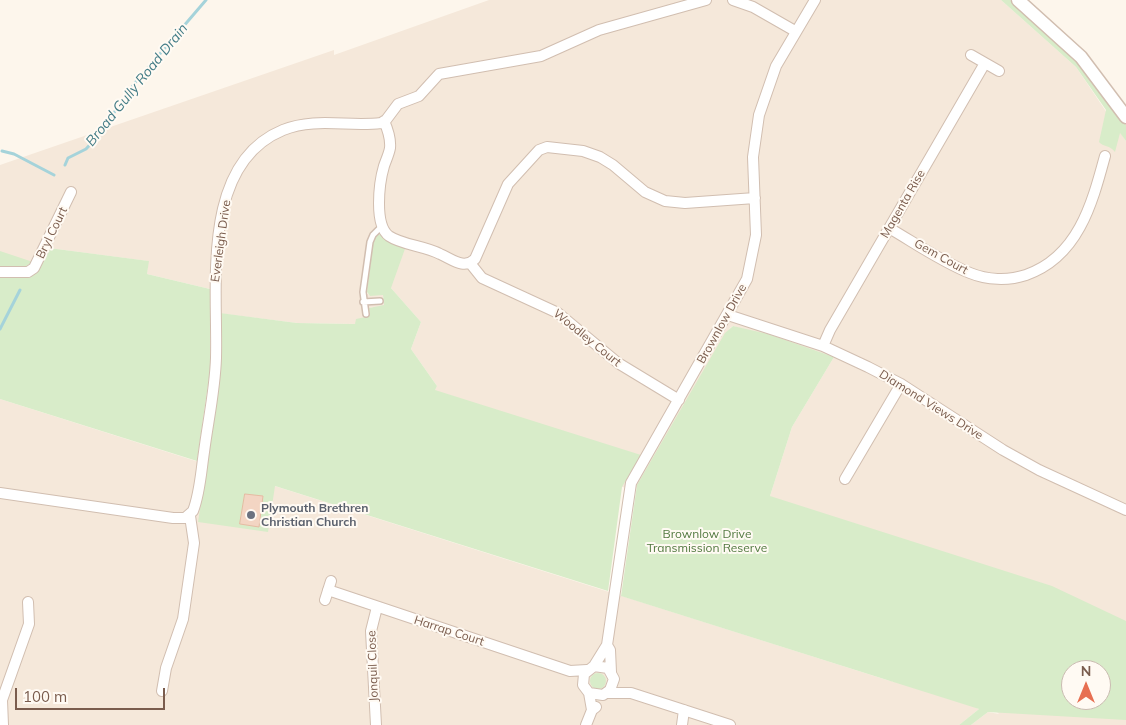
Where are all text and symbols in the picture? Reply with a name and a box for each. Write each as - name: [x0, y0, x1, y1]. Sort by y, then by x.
- water label: Broad Gully Road Drain: [83, 20, 191, 150]
- street label: Magenta Rise: [878, 167, 928, 241]
- street label: Everleigh Drive: [208, 199, 234, 283]
- street label: Bryl Court: [33, 205, 71, 261]
- street label: Gem Court: [912, 236, 970, 278]
- street label: Brownlow Drive: [694, 282, 750, 366]
- street label: Woodley Court: [550, 306, 624, 370]
- street label: Diamond Views Drive: [876, 367, 986, 443]
- place label: Plymouth Brethren Christian Church: [261, 501, 368, 529]
- marker: Plymouth Brethren Christian Church: [245, 509, 257, 521]
- park label: Brownlow Drive Transmission Reserve: [647, 527, 767, 555]
- street label: Harrap Court: [412, 613, 486, 649]
- street label: Jonquil Close: [365, 630, 381, 702]
- north arrow: [1061, 660, 1111, 710]
- text: N: [1081, 662, 1091, 680]
- scale bar: [18, 678, 168, 710]
- text: 100 m: [23, 687, 67, 706]

